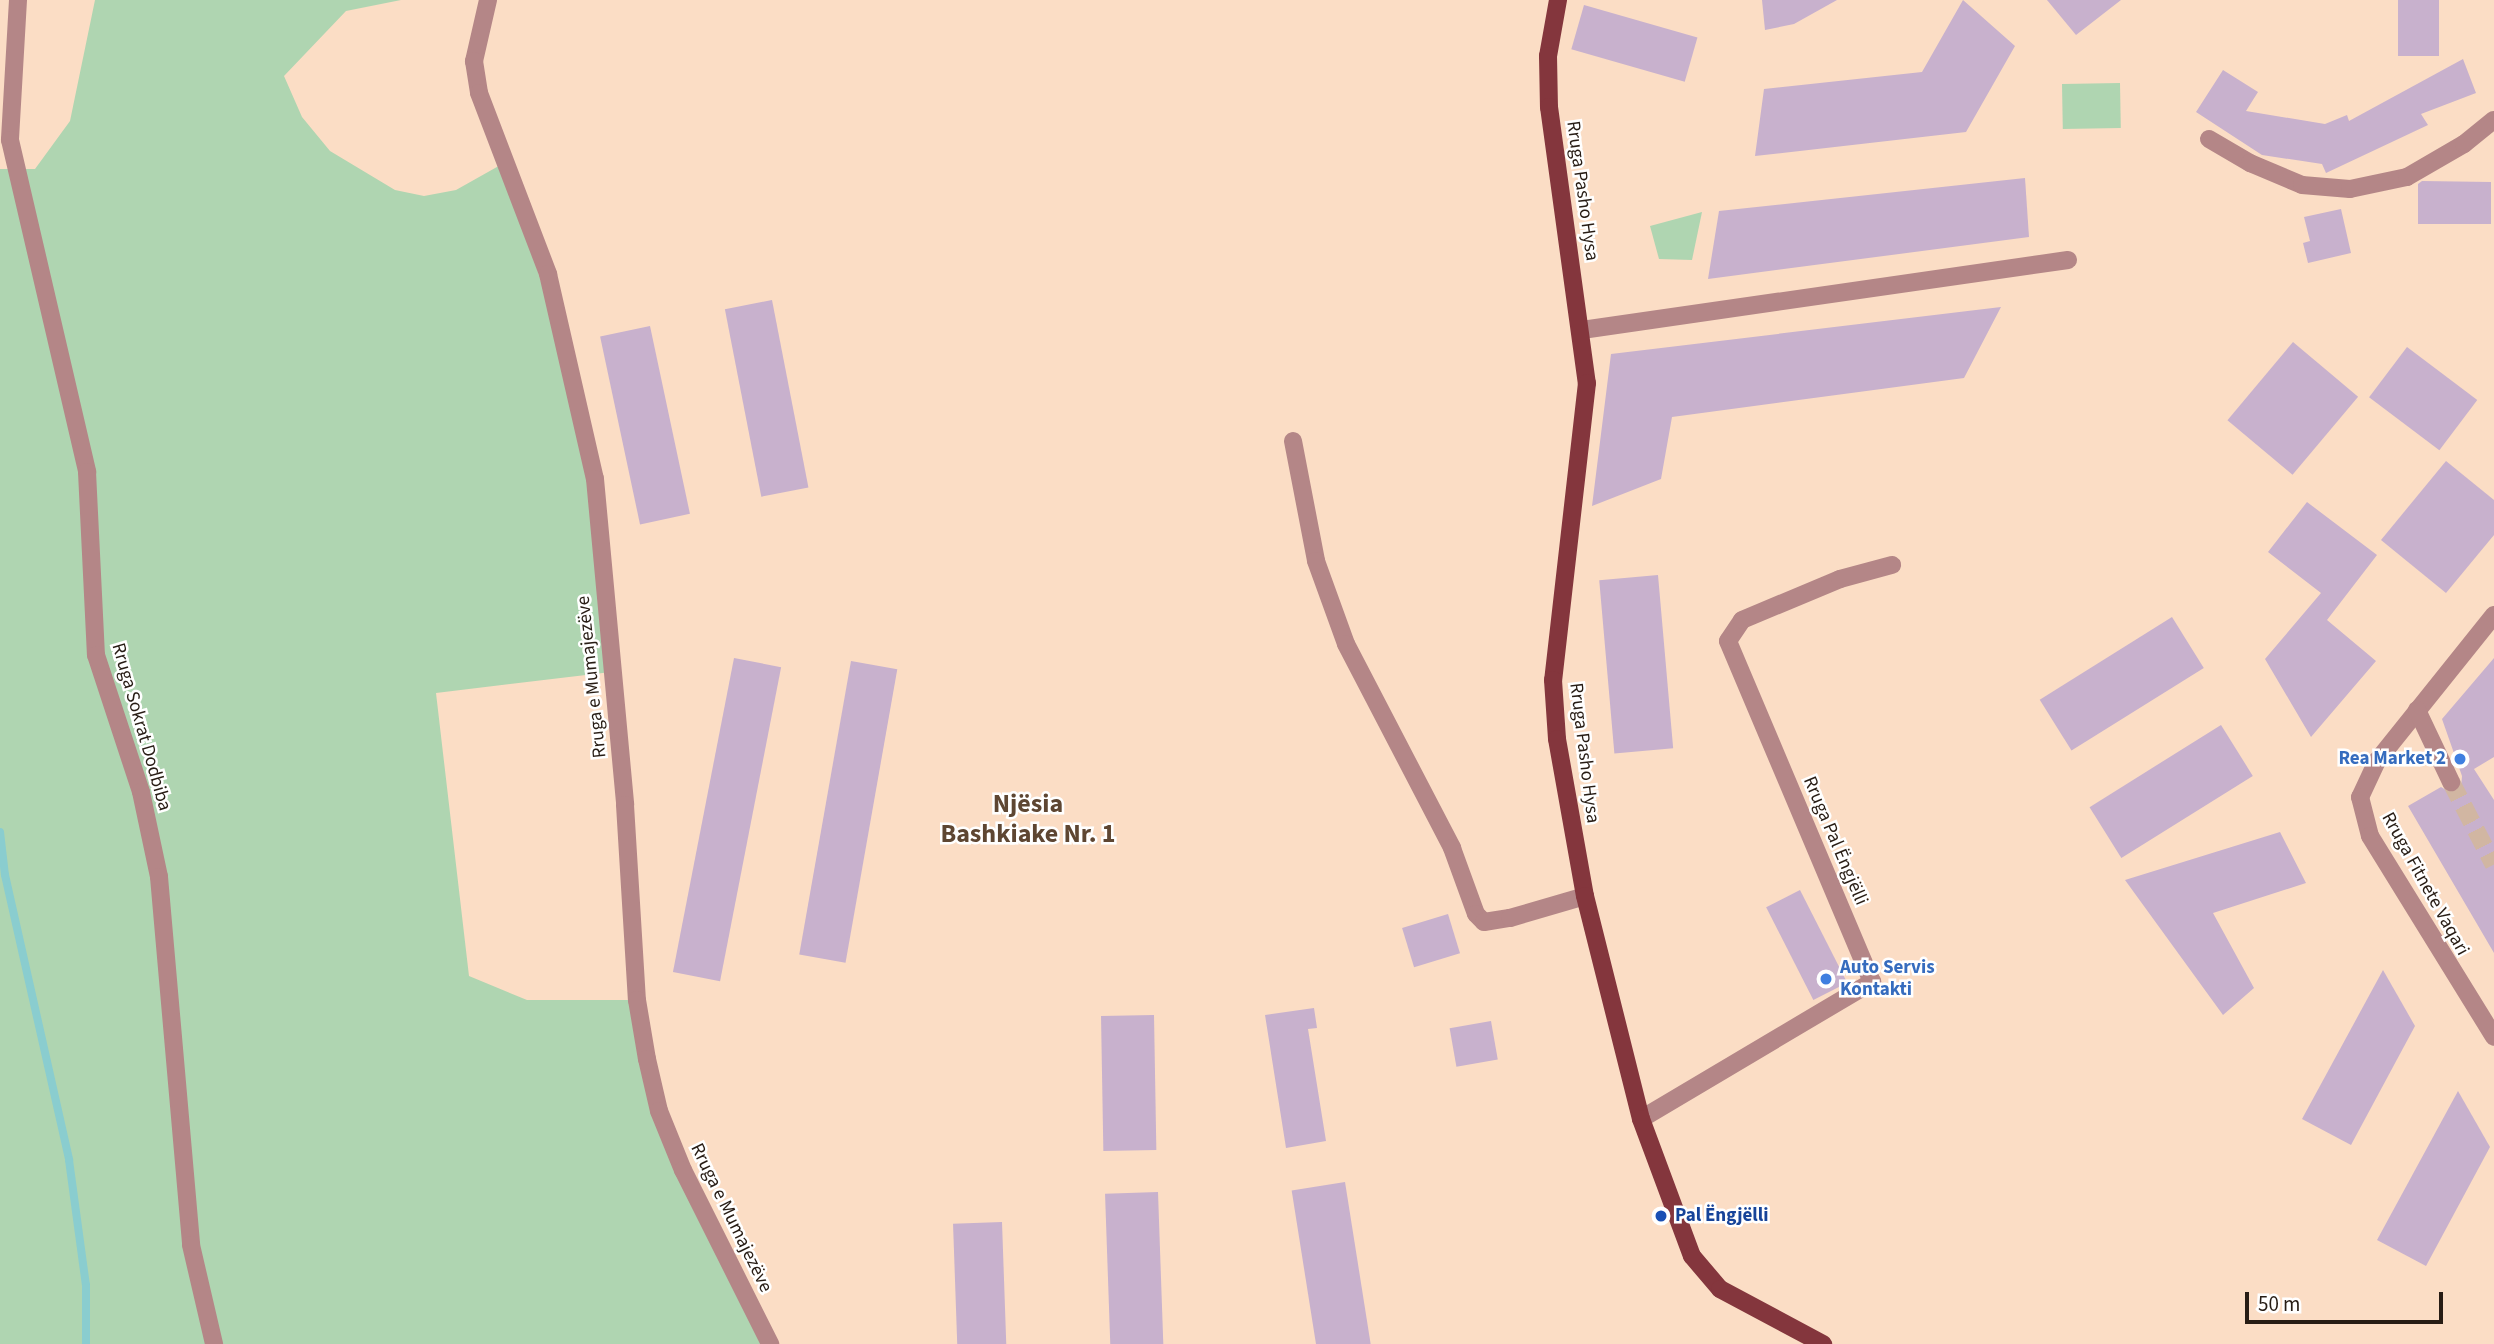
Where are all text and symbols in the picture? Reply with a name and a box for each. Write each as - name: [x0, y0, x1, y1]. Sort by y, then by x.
- street label: Rruga Pasho Hysa: [1561, 120, 1603, 262]
- street label: Rruga e Mumajezëve: [572, 595, 612, 759]
- street label: Rruga Sokrat Dodbiba: [106, 640, 176, 814]
- street label: Rruga Pasho Hysa: [1564, 682, 1604, 824]
- place label: Rea Market 2: [2338, 748, 2446, 770]
- marker: Rea Market 2: [2452, 751, 2468, 767]
- street label: Rruga Pal Ëngjëlli: [1798, 773, 1872, 909]
- district label: Njësia Bashkiake Nr. 1: [940, 788, 1116, 850]
- street label: Rruga Fitnete Vaqari: [2376, 808, 2474, 960]
- place label: Auto Servis Kontakti: [1840, 957, 1935, 1001]
- marker: Auto Servis Kontakti: [1818, 971, 1834, 987]
- street label: Rruga e Mumajezëve: [685, 1140, 777, 1296]
- place label: Pal Ëngjëlli: [1675, 1205, 1768, 1227]
- marker: Pal Ëngjëlli: [1653, 1208, 1669, 1224]
- scale bar: [2249, 1278, 2447, 1322]
- text: 50 m: [2258, 1289, 2300, 1319]

